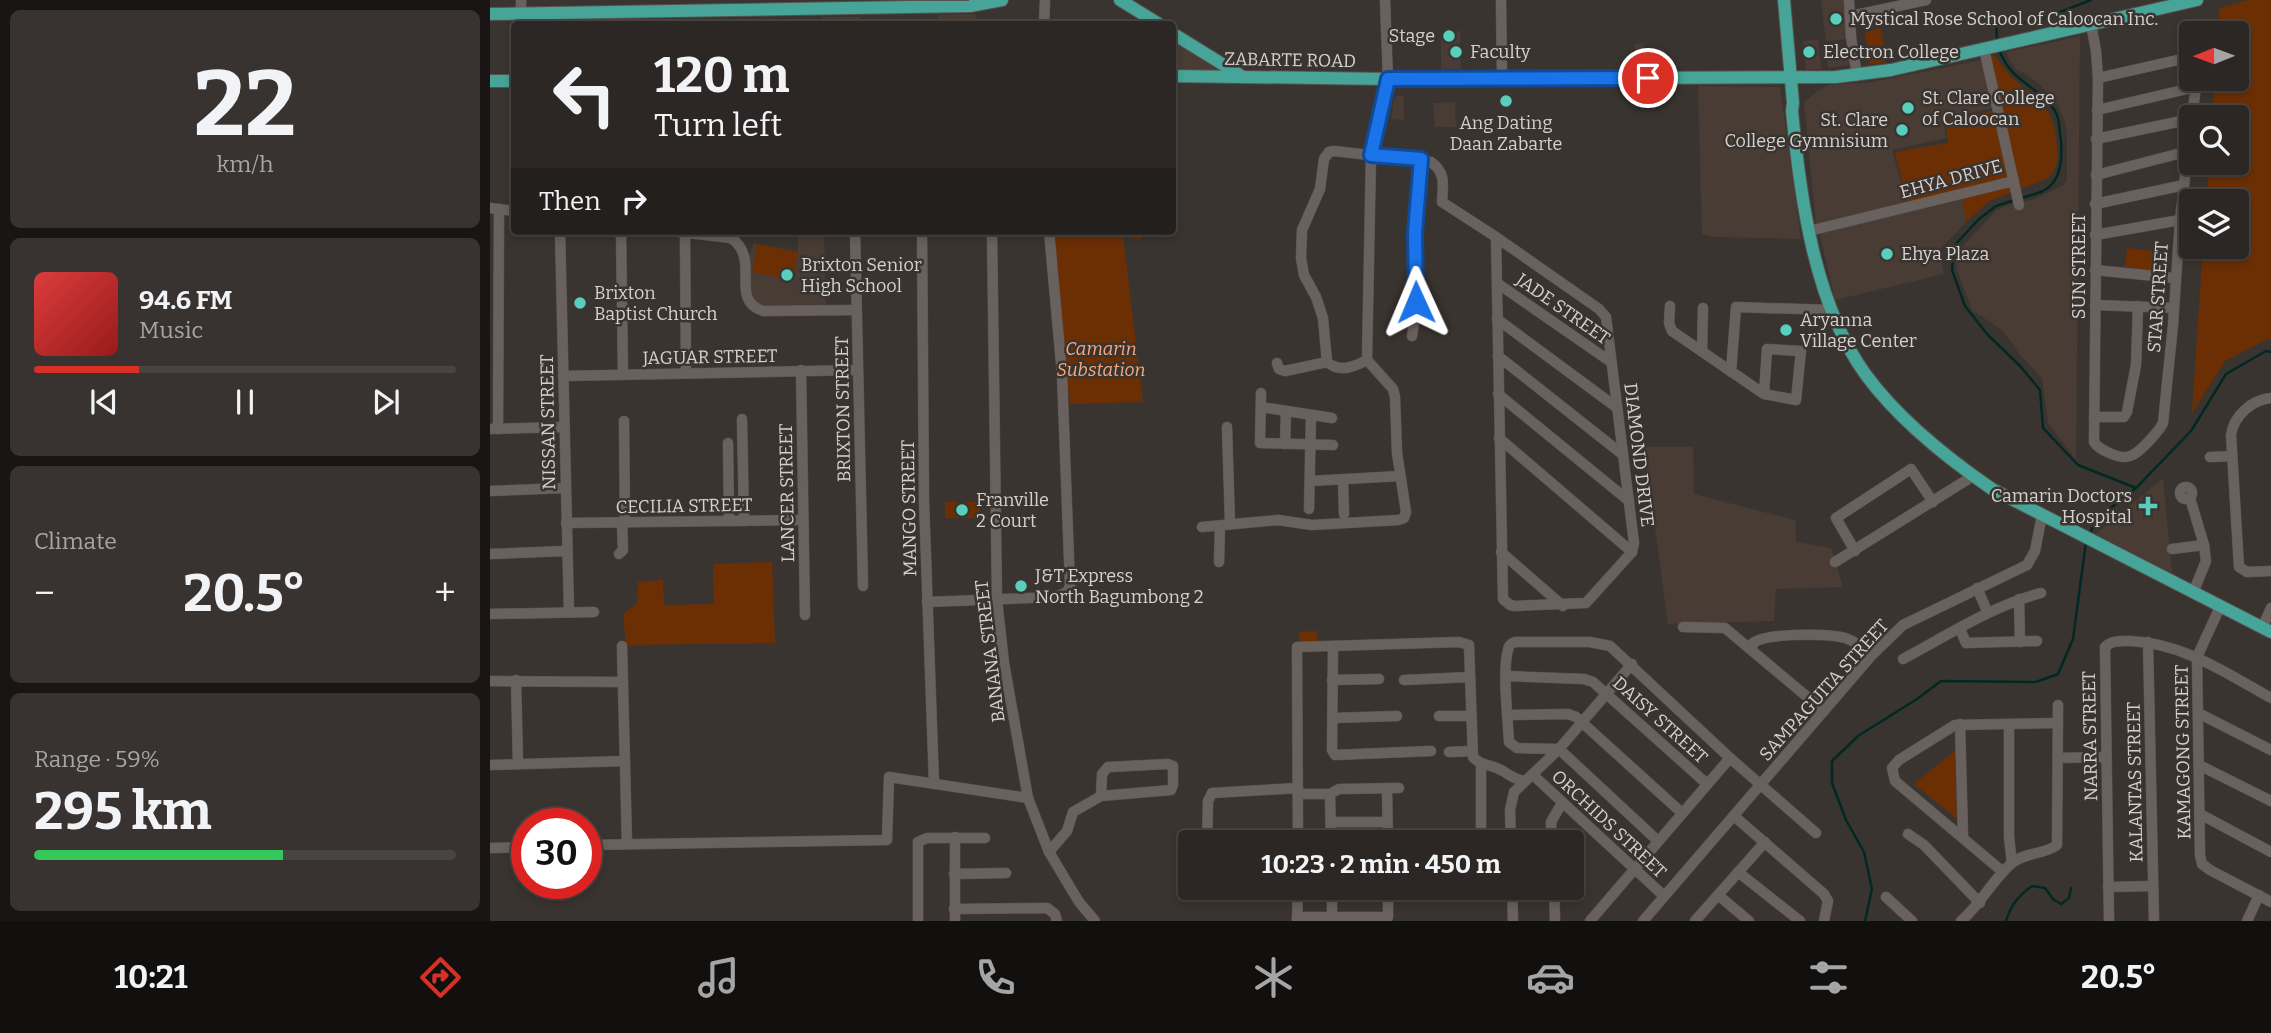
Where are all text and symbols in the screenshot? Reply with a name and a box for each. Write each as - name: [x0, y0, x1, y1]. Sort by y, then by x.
- place label: Mystical Rose School of Caloocan Inc.: [1850, 8, 2158, 30]
- marker: Mystical Rose School of Caloocan Inc.: [1828, 11, 1844, 27]
- north arrow: [2179, 21, 2249, 91]
- map controls: [2179, 21, 2249, 259]
- place label: Stage: [1389, 25, 1435, 47]
- marker: Stage: [1441, 28, 1457, 44]
- place label: Faculty: [1470, 41, 1531, 63]
- place label: Electron College: [1823, 41, 1959, 63]
- marker: Faculty: [1448, 44, 1464, 60]
- marker: Electron College: [1801, 44, 1817, 60]
- text: 120 m: [654, 46, 789, 105]
- street label: ZABARTE ROAD: [1224, 48, 1356, 72]
- pin: [1618, 48, 1678, 108]
- icon: left: [539, 49, 630, 140]
- text: 22: [194, 50, 296, 159]
- icon: arrive: [1629, 59, 1667, 97]
- place label: St. Clare College of Caloocan: [1922, 87, 2055, 130]
- marker: Ang Dating Daan Zabarte: [1498, 93, 1514, 109]
- marker: St. Clare College of Caloocan: [1900, 100, 1916, 116]
- button: search: [2179, 105, 2249, 175]
- text: Turn left: [654, 106, 782, 144]
- place label: St. Clare College Gymnisium: [1724, 109, 1888, 152]
- place label: Ang Dating Daan Zabarte: [1450, 112, 1562, 155]
- marker: St. Clare College Gymnisium: [1894, 122, 1910, 138]
- text: km/h: [217, 150, 273, 178]
- street label: EHYA DRIVE: [1897, 155, 2005, 203]
- icon: right: [615, 182, 653, 220]
- text: Then: [539, 186, 601, 217]
- button: layers: [2179, 189, 2249, 259]
- street label: SUN STREET: [2068, 212, 2090, 319]
- street label: STAR STREET: [2143, 240, 2173, 353]
- place label: Ehya Plaza: [1901, 243, 1989, 265]
- marker: Ehya Plaza: [1879, 246, 1895, 262]
- place label: Brixton Senior High School: [801, 254, 922, 297]
- position arrow: [1379, 265, 1453, 339]
- marker: Brixton Senior High School: [779, 267, 795, 283]
- street label: JADE STREET: [1511, 268, 1614, 350]
- place label: Brixton Baptist Church: [594, 282, 717, 325]
- text: 94.6 FM: [139, 285, 233, 316]
- marker: Brixton Baptist Church: [572, 295, 588, 311]
- place label: Aryanna Village Center: [1800, 309, 1917, 352]
- text: Music: [139, 316, 203, 344]
- marker: Aryanna Village Center: [1778, 322, 1794, 338]
- street label: BRIXTON STREET: [831, 335, 855, 482]
- park label: Camarin Substation: [1057, 338, 1145, 381]
- street label: JAGUAR STREET: [641, 345, 778, 369]
- street label: NISSAN STREET: [536, 354, 560, 490]
- street label: DIAMOND DRIVE: [1619, 382, 1659, 528]
- icon: previous: [85, 383, 123, 421]
- icon: pause: [226, 383, 264, 421]
- icon: next: [367, 383, 405, 421]
- street label: LANCER STREET: [775, 423, 799, 563]
- street label: MANGO STREET: [897, 439, 921, 576]
- place label: Camarin Doctors Hospital: [1991, 485, 2132, 528]
- place label: Franville 2 Court: [976, 489, 1049, 532]
- street label: CECILIA STREET: [615, 494, 753, 518]
- marker: Camarin Doctors Hospital: [2138, 496, 2158, 516]
- marker: Franville 2 Court: [954, 502, 970, 518]
- text: Climate: [34, 527, 117, 555]
- text: 20.5°: [183, 562, 306, 625]
- place label: J&T Express North Bagumbong 2: [1034, 565, 1203, 608]
- text: −: [34, 570, 55, 616]
- text: +: [434, 570, 456, 616]
- street label: BANANA STREET: [970, 578, 1010, 724]
- marker: J&T Express North Bagumbong 2: [1013, 578, 1029, 594]
- street label: SAMPAGUITA STREET: [1755, 614, 1894, 765]
- street label: KAMAGONG STREET: [2170, 664, 2196, 840]
- street label: NARRA STREET: [2078, 670, 2102, 801]
- street label: DAISY STREET: [1608, 672, 1712, 769]
- street label: KALANTAS STREET: [2123, 701, 2147, 862]
- text: Range · 59%: [34, 745, 160, 773]
- street label: ORCHIDS STREET: [1547, 765, 1671, 883]
- text: 295 km: [34, 780, 212, 843]
- speed limit sign: 30: [511, 808, 602, 899]
- text: 10:23 · 2 min · 450 m: [1261, 849, 1501, 880]
- icon: directions: [416, 953, 465, 1002]
- icon: music: [694, 953, 743, 1002]
- icon: phone: [971, 953, 1020, 1002]
- icon: climate: [1249, 953, 1298, 1002]
- icon: car: [1526, 953, 1575, 1002]
- icon: filters: [1804, 953, 1853, 1002]
- text: 10:21: [114, 958, 188, 996]
- text: 20.5°: [2081, 958, 2157, 996]

